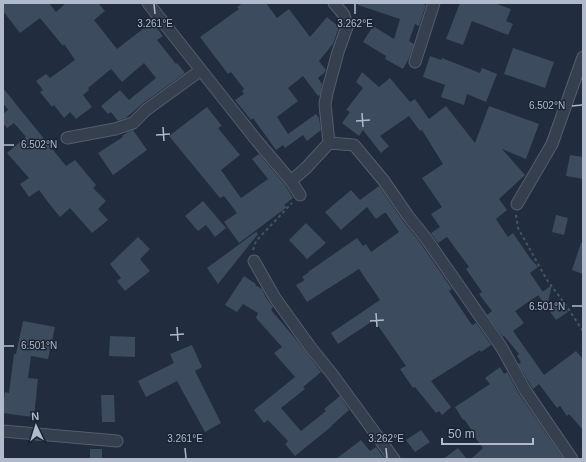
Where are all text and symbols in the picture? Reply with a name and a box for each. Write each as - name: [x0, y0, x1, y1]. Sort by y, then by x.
- text: 3.261°E: [137, 18, 173, 29]
- text: 3.262°E: [337, 18, 373, 29]
- text: 6.502°N: [529, 100, 565, 111]
- text: 6.502°N: [21, 139, 57, 150]
- text: 6.501°N: [529, 301, 565, 312]
- text: 6.501°N: [21, 340, 57, 351]
- north arrow: [16, 406, 56, 446]
- text: N: [31, 410, 40, 422]
- scale bar: [442, 420, 533, 446]
- text: 50 m: [448, 427, 475, 441]
- text: 3.261°E: [167, 433, 203, 444]
- text: 3.262°E: [368, 433, 404, 444]

